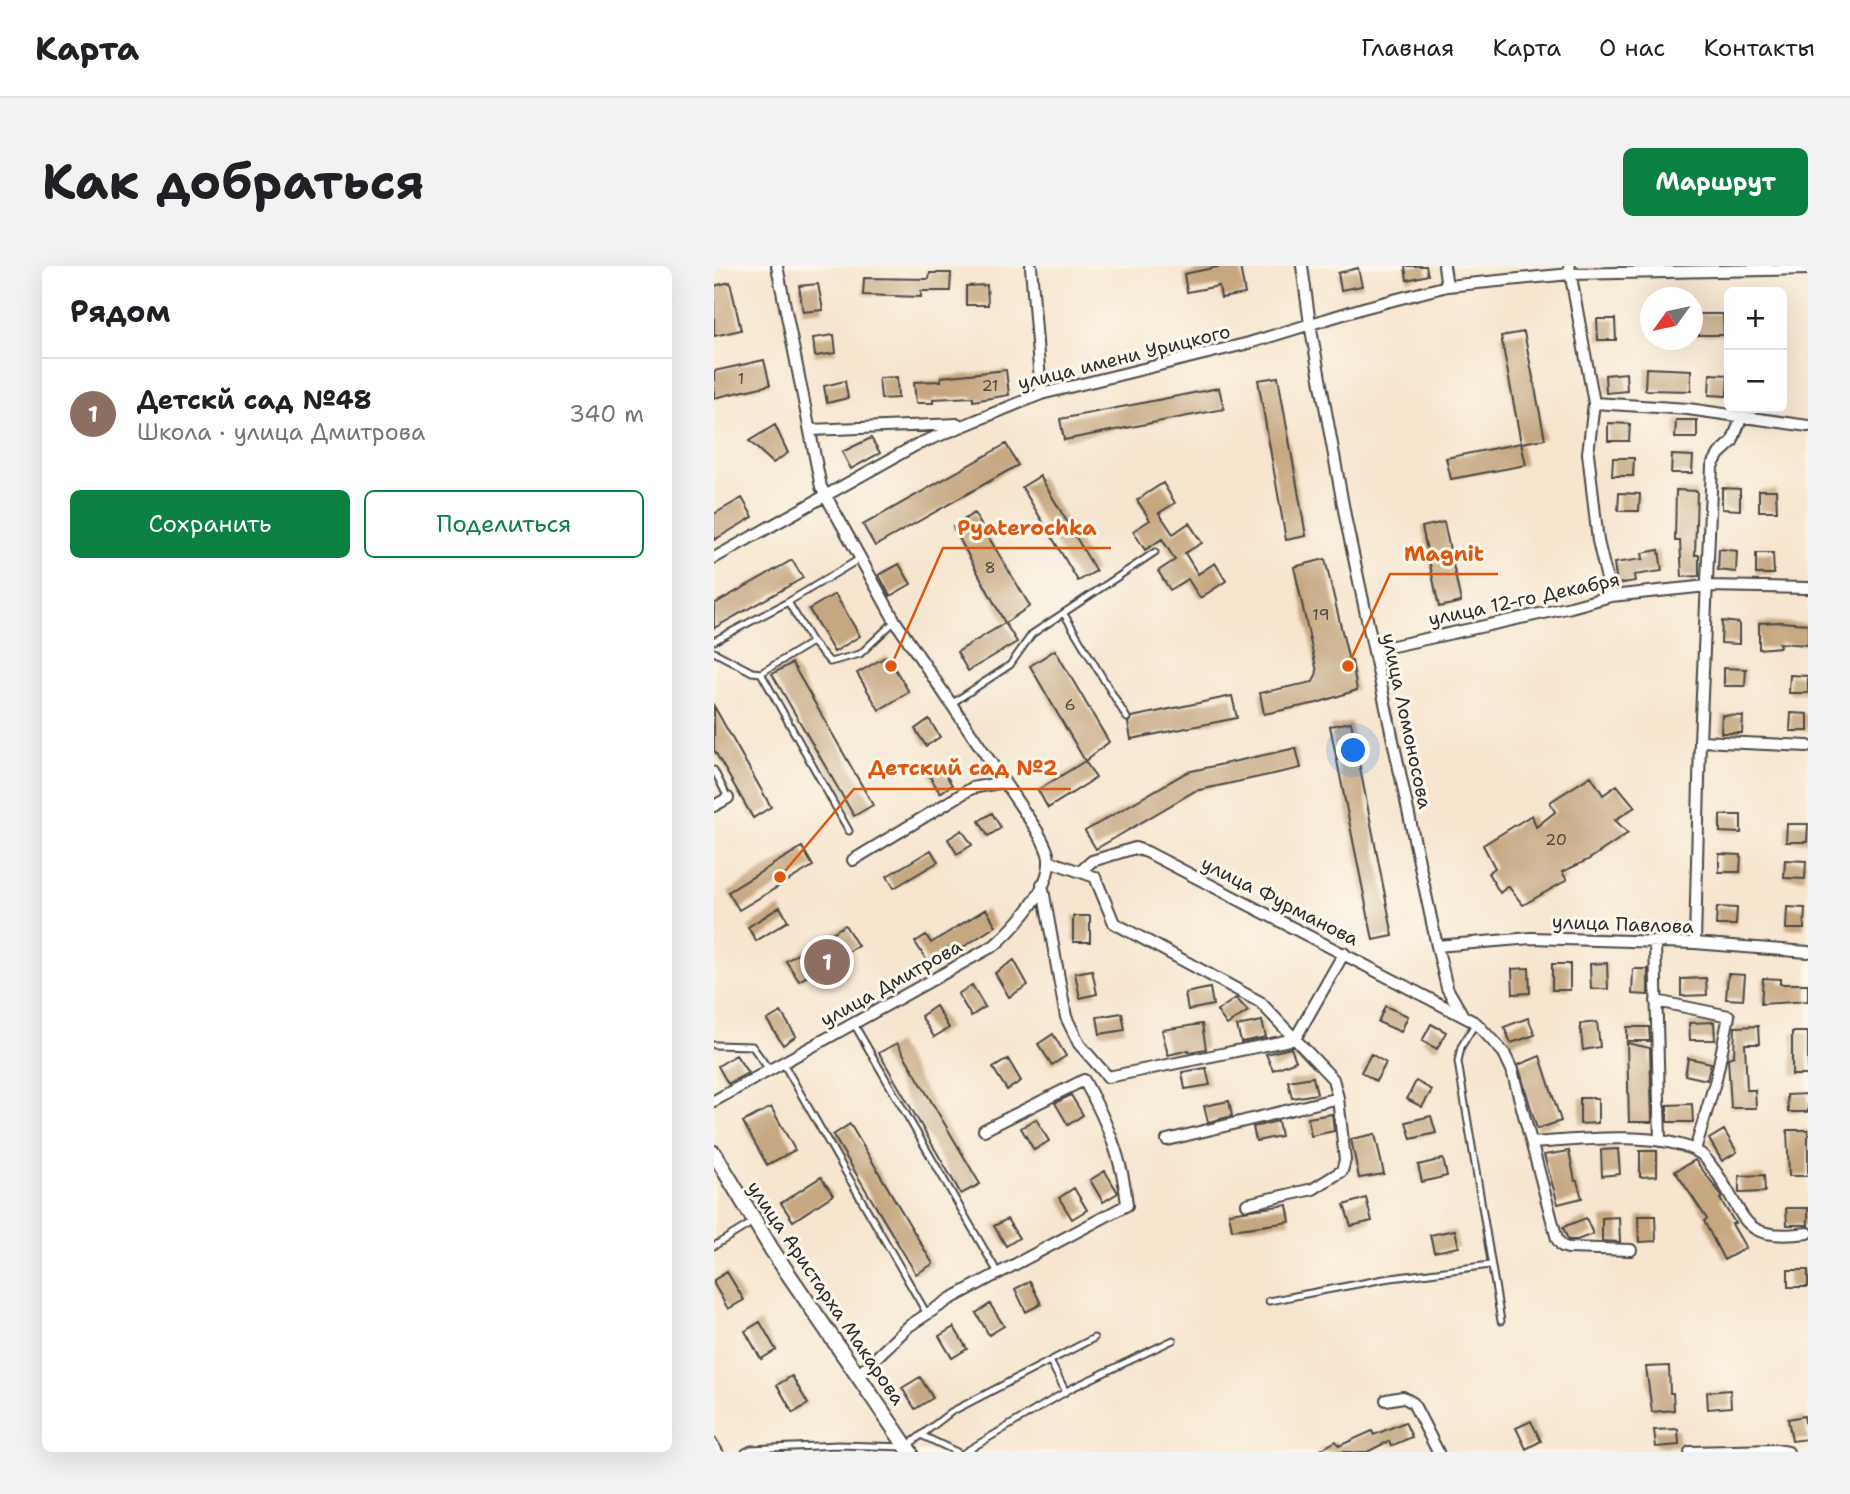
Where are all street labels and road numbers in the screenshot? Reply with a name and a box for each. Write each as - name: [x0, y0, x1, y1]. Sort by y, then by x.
- street label: улица имени Урицкого: [1015, 318, 1233, 396]
- street label: улица 12-го Декабря: [1426, 566, 1622, 632]
- street label: улица Ломоносова: [1376, 631, 1438, 811]
- street label: улица Фурманова: [1197, 850, 1363, 952]
- street label: улица Павлова: [1552, 909, 1695, 939]
- street label: улица Дмитрова: [816, 934, 966, 1032]
- street label: улица Аристарха Макарова: [742, 1176, 911, 1410]

